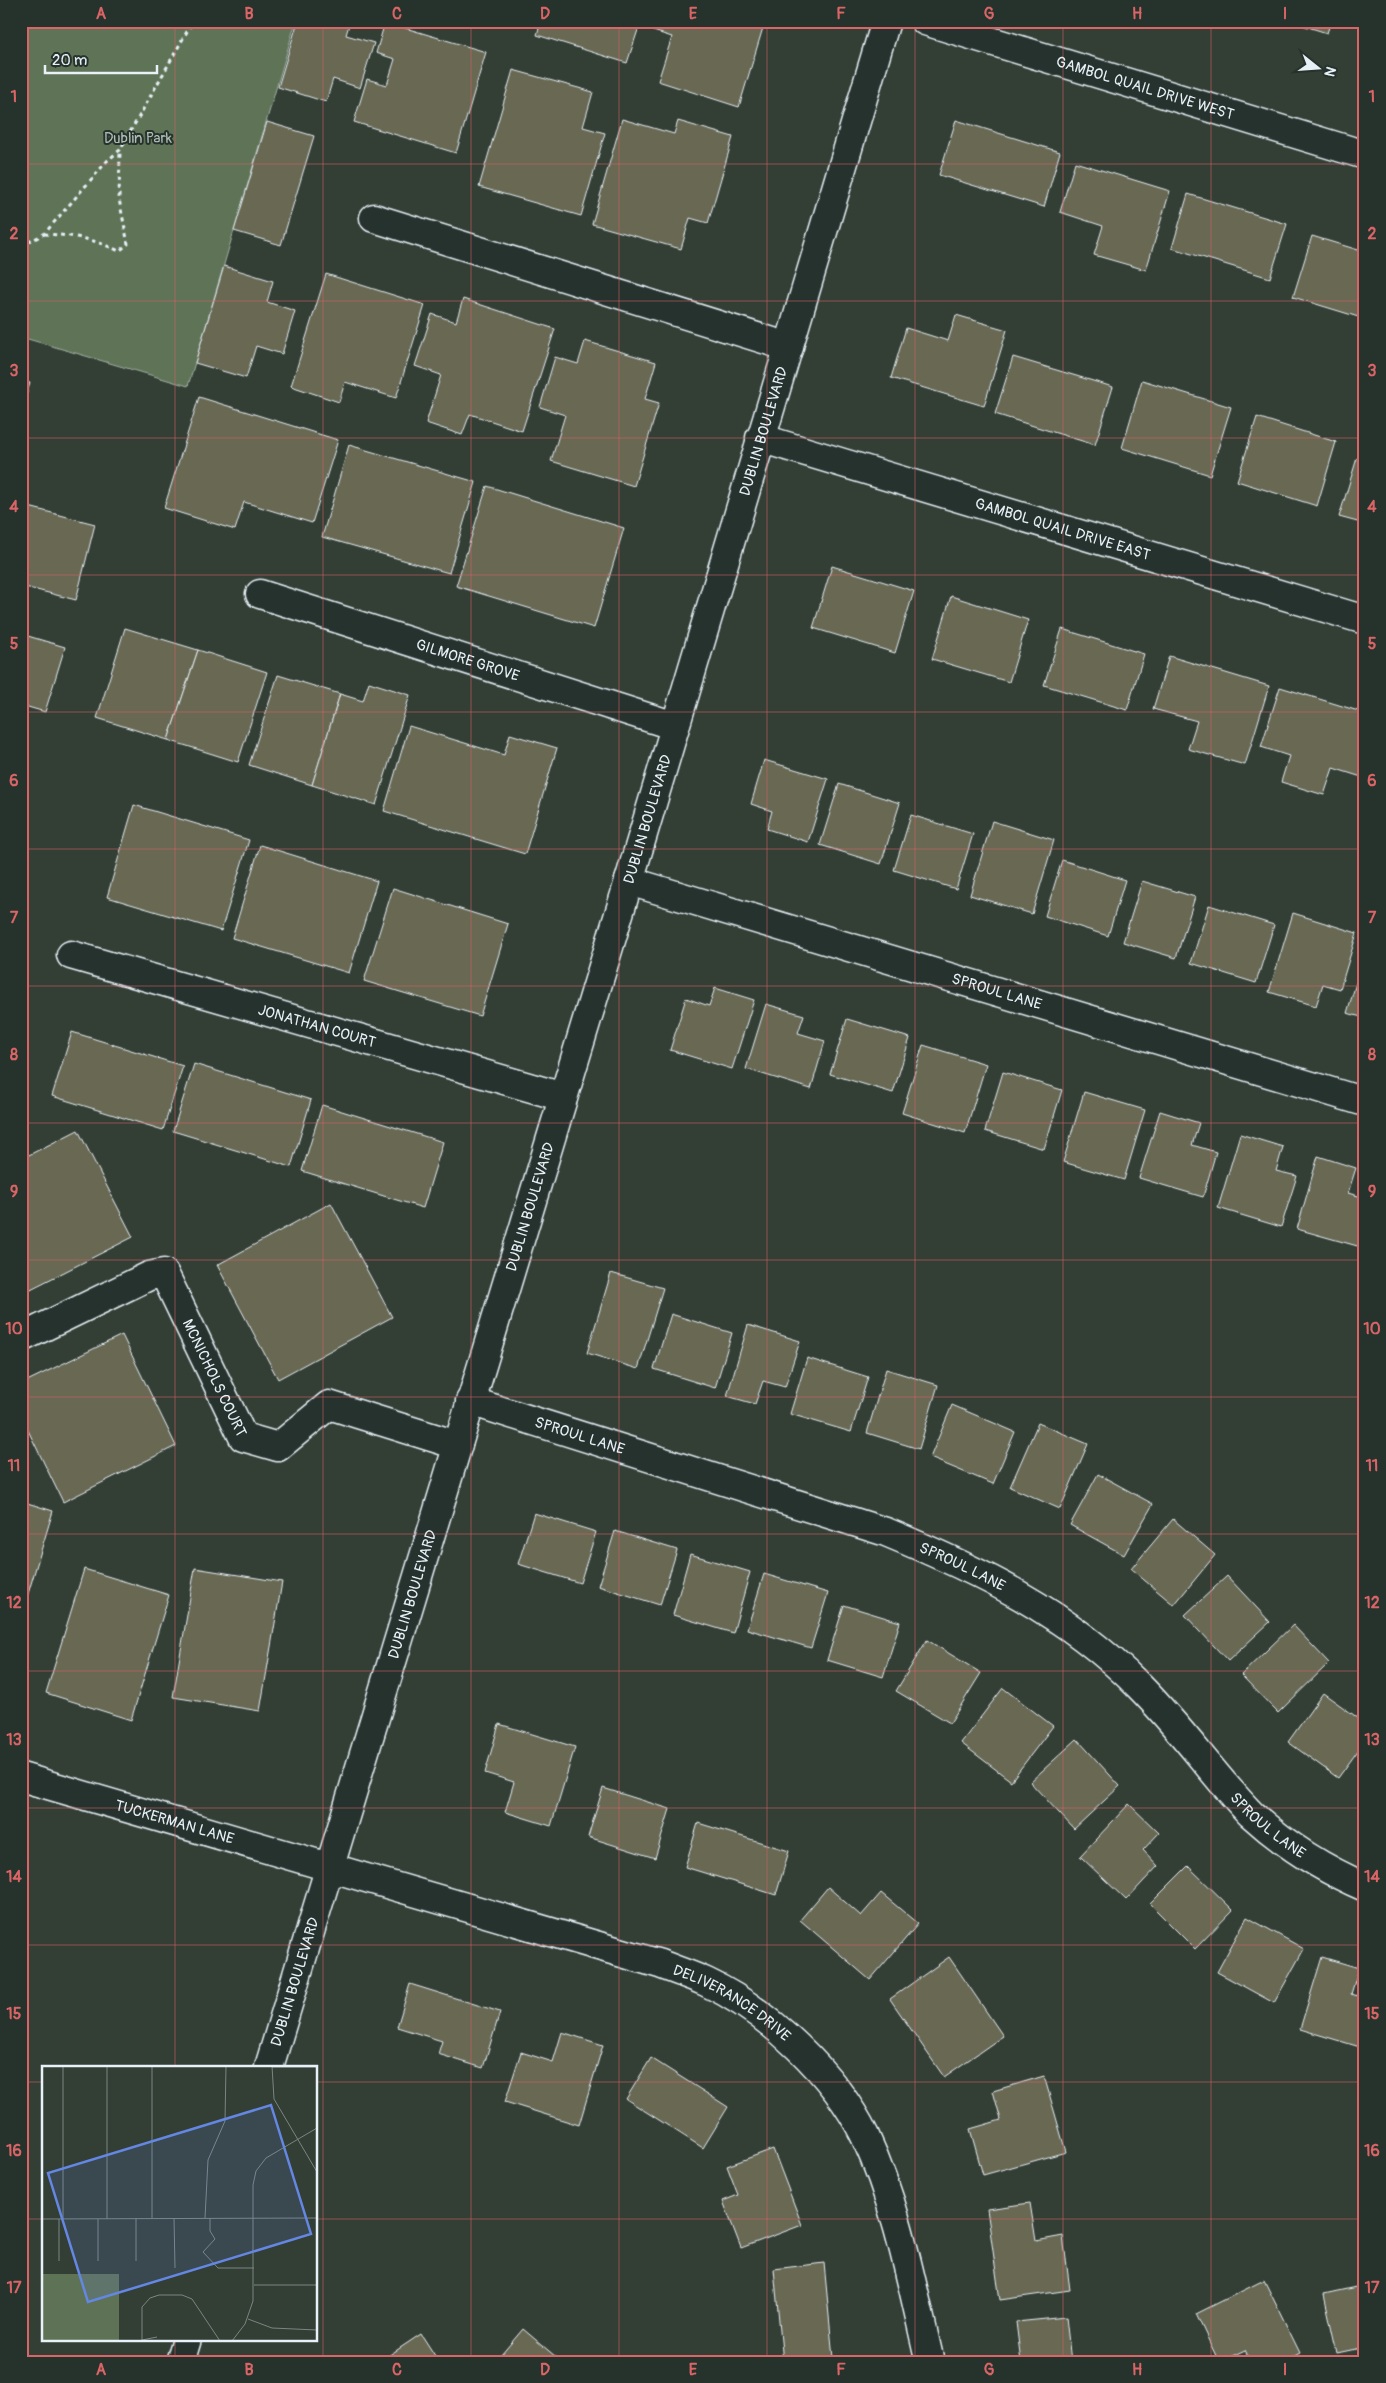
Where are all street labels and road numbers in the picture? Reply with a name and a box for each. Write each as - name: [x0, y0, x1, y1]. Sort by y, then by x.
- street label: GAMBOL QUAIL DRIVE WEST: [1054, 52, 1236, 124]
- street label: DUBLIN BOULEVARD: [735, 364, 792, 498]
- street label: GAMBOL QUAIL DRIVE EAST: [973, 494, 1153, 564]
- street label: GILMORE GROVE: [414, 635, 522, 686]
- street label: DUBLIN BOULEVARD: [619, 752, 676, 886]
- street label: SPROUL LANE: [949, 969, 1044, 1014]
- street label: JONATHAN COURT: [256, 1000, 378, 1052]
- street label: DUBLIN BOULEVARD: [502, 1140, 559, 1274]
- street label: MCNICHOLS COURT: [178, 1316, 251, 1440]
- street label: SPROUL LANE: [532, 1412, 627, 1459]
- street label: DUBLIN BOULEVARD: [384, 1527, 441, 1661]
- street label: SPROUL LANE: [917, 1538, 1009, 1595]
- street label: SPROUL LANE: [1226, 1788, 1309, 1863]
- street label: TUCKERMAN LANE: [113, 1796, 237, 1848]
- street label: DUBLIN BOULEVARD: [266, 1915, 323, 2049]
- street label: DELIVERANCE DRIVE: [671, 1960, 795, 2045]

